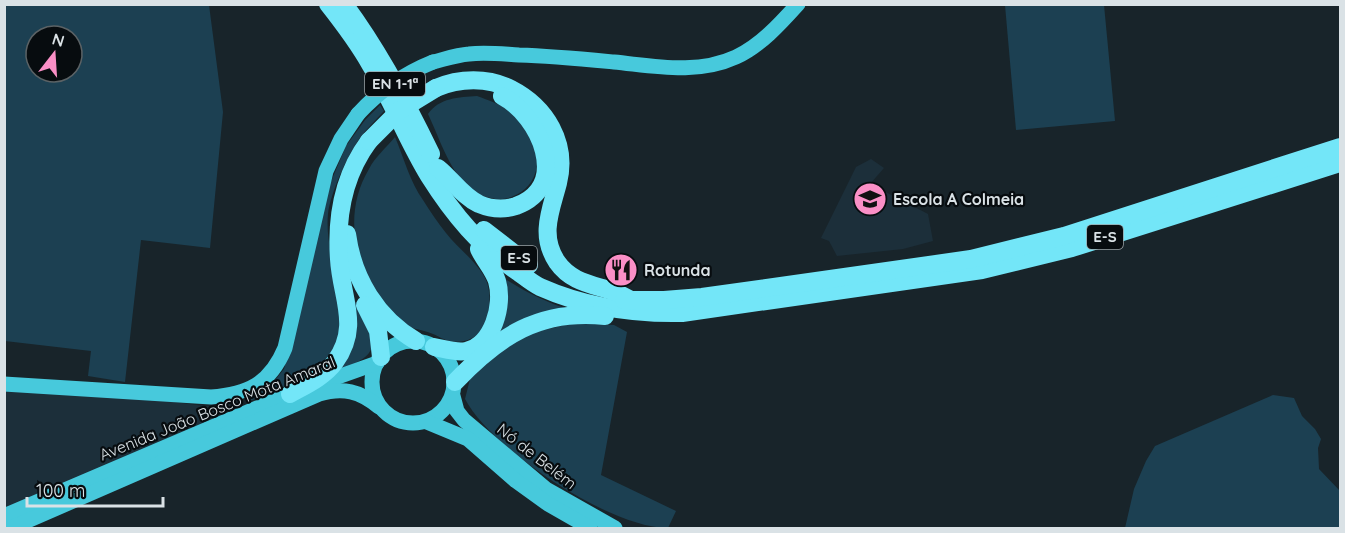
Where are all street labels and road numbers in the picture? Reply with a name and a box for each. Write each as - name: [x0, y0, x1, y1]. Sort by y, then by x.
- road number: EN 1-1ª: [365, 72, 425, 96]
- road number: E-S: [1087, 225, 1123, 249]
- road number: E-S: [501, 246, 537, 270]
- street label: Avenida João Bosco Mota Amaral: [96, 351, 338, 465]
- street label: Nó de Belém: [493, 419, 581, 493]

